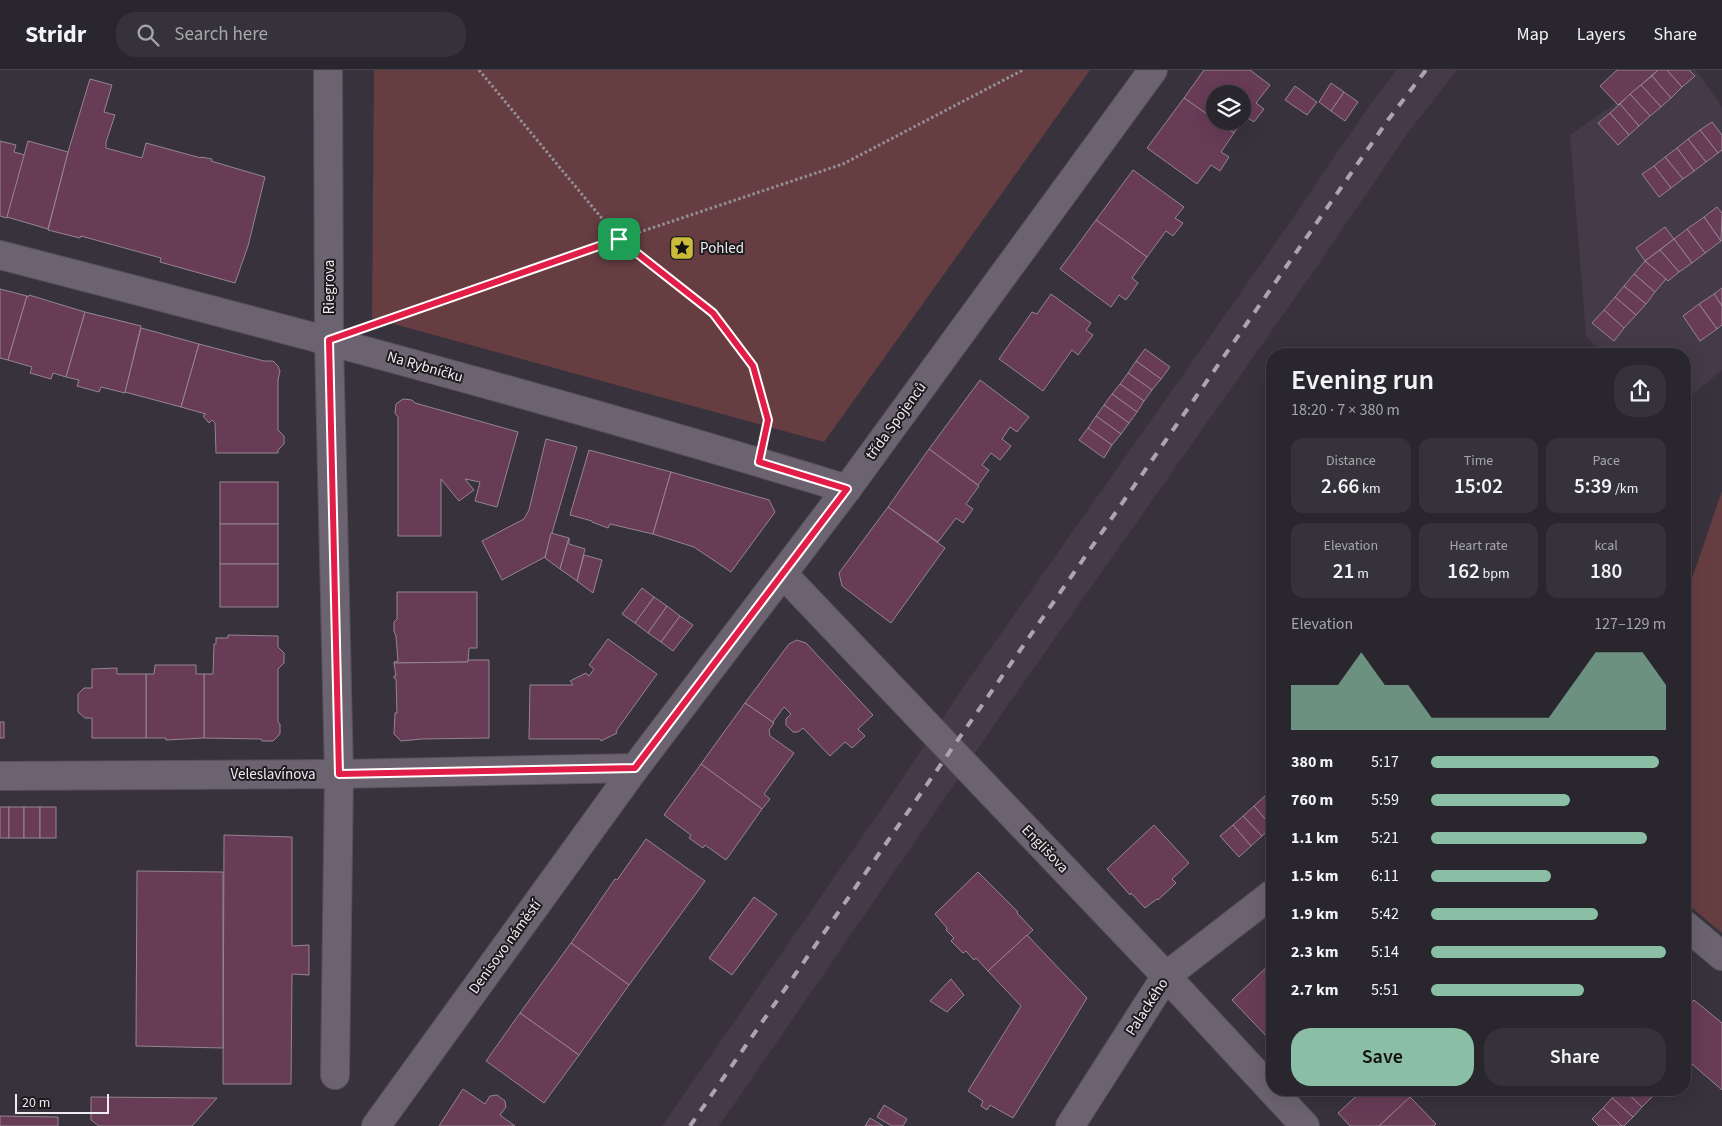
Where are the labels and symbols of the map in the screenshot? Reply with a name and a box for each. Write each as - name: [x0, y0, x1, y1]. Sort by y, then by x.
- pin: [598, 218, 640, 260]
- place icon: Pohled: [669, 235, 695, 261]
- place label: Pohled: [700, 238, 744, 259]
- street label: Riegrova: [319, 260, 340, 314]
- street label: Na Rybníčku: [385, 346, 465, 388]
- street label: třída Spojenců: [861, 378, 931, 464]
- street label: Veleslavínova: [230, 764, 316, 785]
- street label: Englišova: [1017, 820, 1073, 878]
- street label: Denisovo náměstí: [464, 895, 547, 998]
- street label: Palackého: [1121, 974, 1173, 1040]
- scale bar: [15, 1091, 109, 1114]

